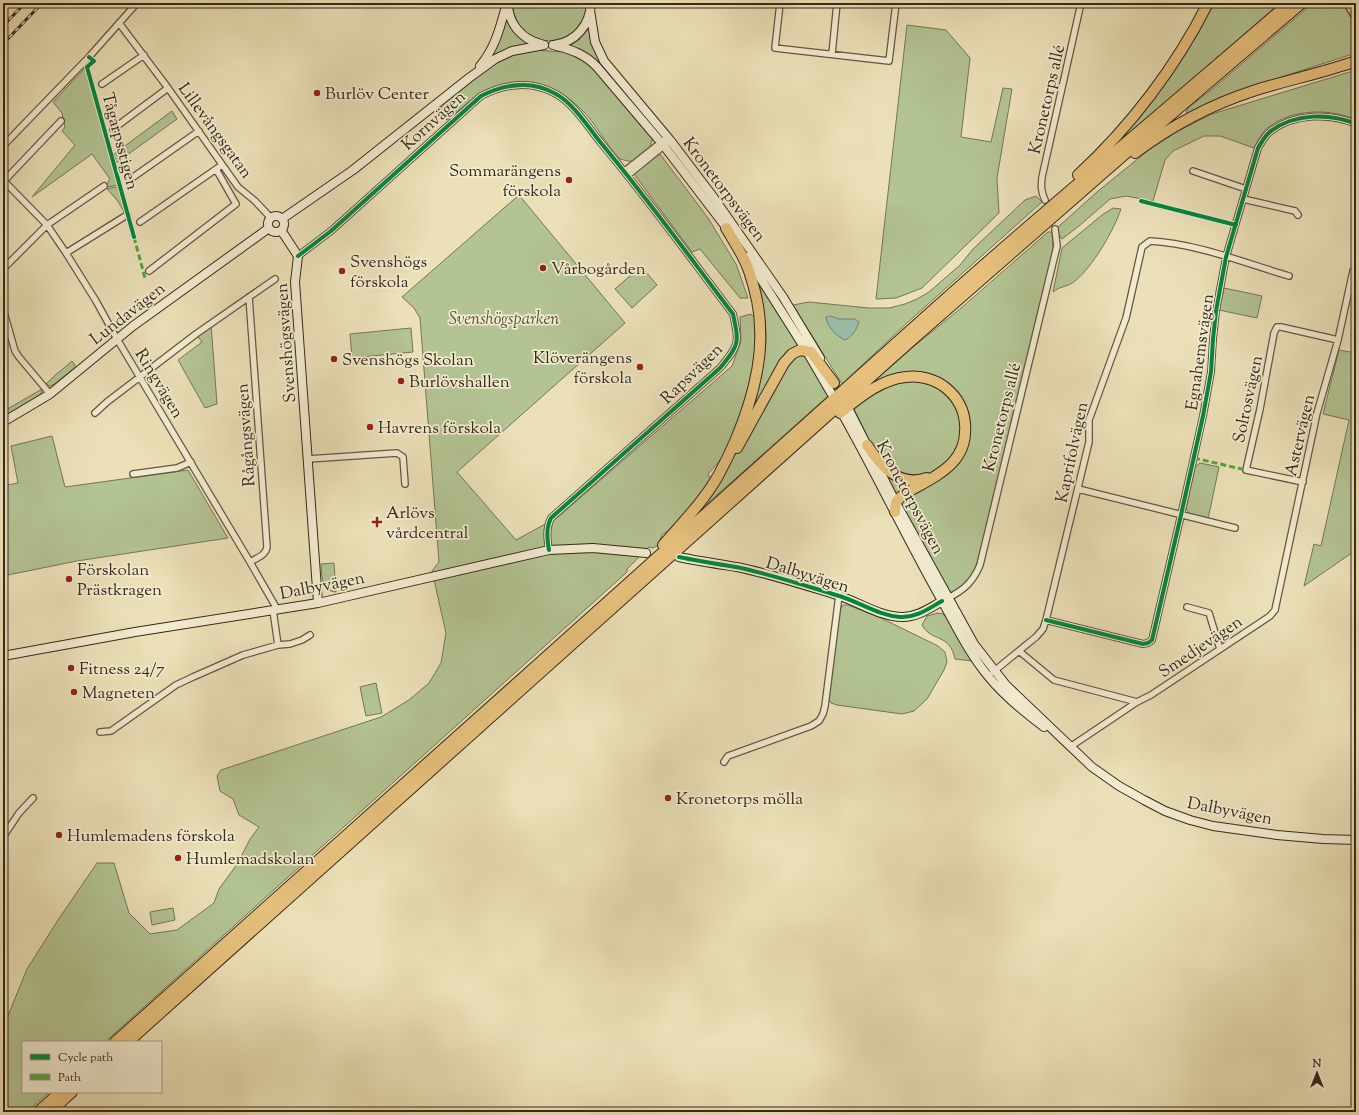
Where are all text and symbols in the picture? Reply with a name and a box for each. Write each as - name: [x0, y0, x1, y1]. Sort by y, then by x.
- street label: Kronetorps allé: [1024, 42, 1072, 157]
- street label: Lillevångsgatan: [171, 78, 257, 184]
- place label: Burlöv Center: [325, 83, 429, 107]
- street label: Kornvägen: [397, 86, 472, 157]
- marker: Burlöv Center: [312, 88, 322, 98]
- street label: Tågarpsstigen: [95, 90, 144, 193]
- street label: Kronetorpsvägen: [676, 133, 771, 248]
- place label: Sommarängens förskola: [449, 160, 561, 204]
- marker: Sommarängens förskola: [564, 175, 574, 185]
- place label: Svenshögs förskola: [350, 251, 428, 295]
- place label: Vårbogården: [551, 258, 646, 282]
- marker: Vårbogården: [538, 263, 548, 273]
- marker: Svenshögs förskola: [337, 266, 347, 276]
- street label: Lundavägen: [85, 277, 171, 352]
- street label: Svenshögsvägen: [271, 282, 303, 404]
- street label: Egnahemsvägen: [1181, 292, 1221, 412]
- park label: Svenshögsparken: [449, 308, 559, 332]
- street label: Rapsvägen: [656, 338, 729, 410]
- street label: Ringvägen: [128, 344, 189, 424]
- place label: Klöverängens förskola: [533, 347, 632, 391]
- place label: Svenshögs Skolan: [342, 349, 474, 373]
- street label: Solrosvägen: [1228, 353, 1270, 445]
- marker: Svenshögs Skolan: [329, 354, 339, 364]
- street label: Kronetorps allé: [978, 360, 1028, 475]
- marker: Klöverängens förskola: [635, 362, 645, 372]
- place label: Burlövshallen: [409, 371, 510, 395]
- marker: Burlövshallen: [396, 376, 406, 386]
- street label: Rågångsvägen: [231, 382, 263, 487]
- street label: Astervägen: [1280, 392, 1322, 479]
- street label: Kaprifolvägen: [1051, 400, 1095, 505]
- place label: Havrens förskola: [378, 417, 501, 441]
- marker: Havrens förskola: [365, 422, 375, 432]
- street label: Kronetorpsvägen: [869, 437, 949, 559]
- place label: Arlövs vårdcentral: [386, 502, 469, 546]
- marker: Arlövs vårdcentral: [371, 516, 383, 528]
- street label: Dalbyvägen: [763, 552, 852, 600]
- place label: Förskolan Prästkragen: [77, 559, 162, 603]
- street label: Dalbyvägen: [278, 567, 367, 607]
- marker: Förskolan Prästkragen: [64, 574, 74, 584]
- street label: Smedjevägen: [1154, 611, 1248, 685]
- place label: Fitness 24/7: [79, 658, 165, 682]
- marker: Fitness 24/7: [66, 663, 76, 673]
- place label: Magneten: [82, 682, 155, 706]
- marker: Magneten: [69, 687, 79, 697]
- place label: Kronetorps mölla: [676, 788, 803, 812]
- street label: Dalbyvägen: [1185, 792, 1274, 832]
- marker: Kronetorps mölla: [663, 793, 673, 803]
- place label: Humlemadens förskola: [67, 825, 235, 849]
- marker: Humlemadens förskola: [54, 830, 64, 840]
- place label: Humlemadskolan: [186, 848, 315, 872]
- marker: Humlemadskolan: [173, 853, 183, 863]
- legend: [22, 1041, 162, 1093]
- text: Cycle path: [58, 1049, 113, 1067]
- north arrow: [1297, 1053, 1337, 1093]
- text: N: [1312, 1056, 1322, 1072]
- text: Path: [58, 1069, 81, 1087]

